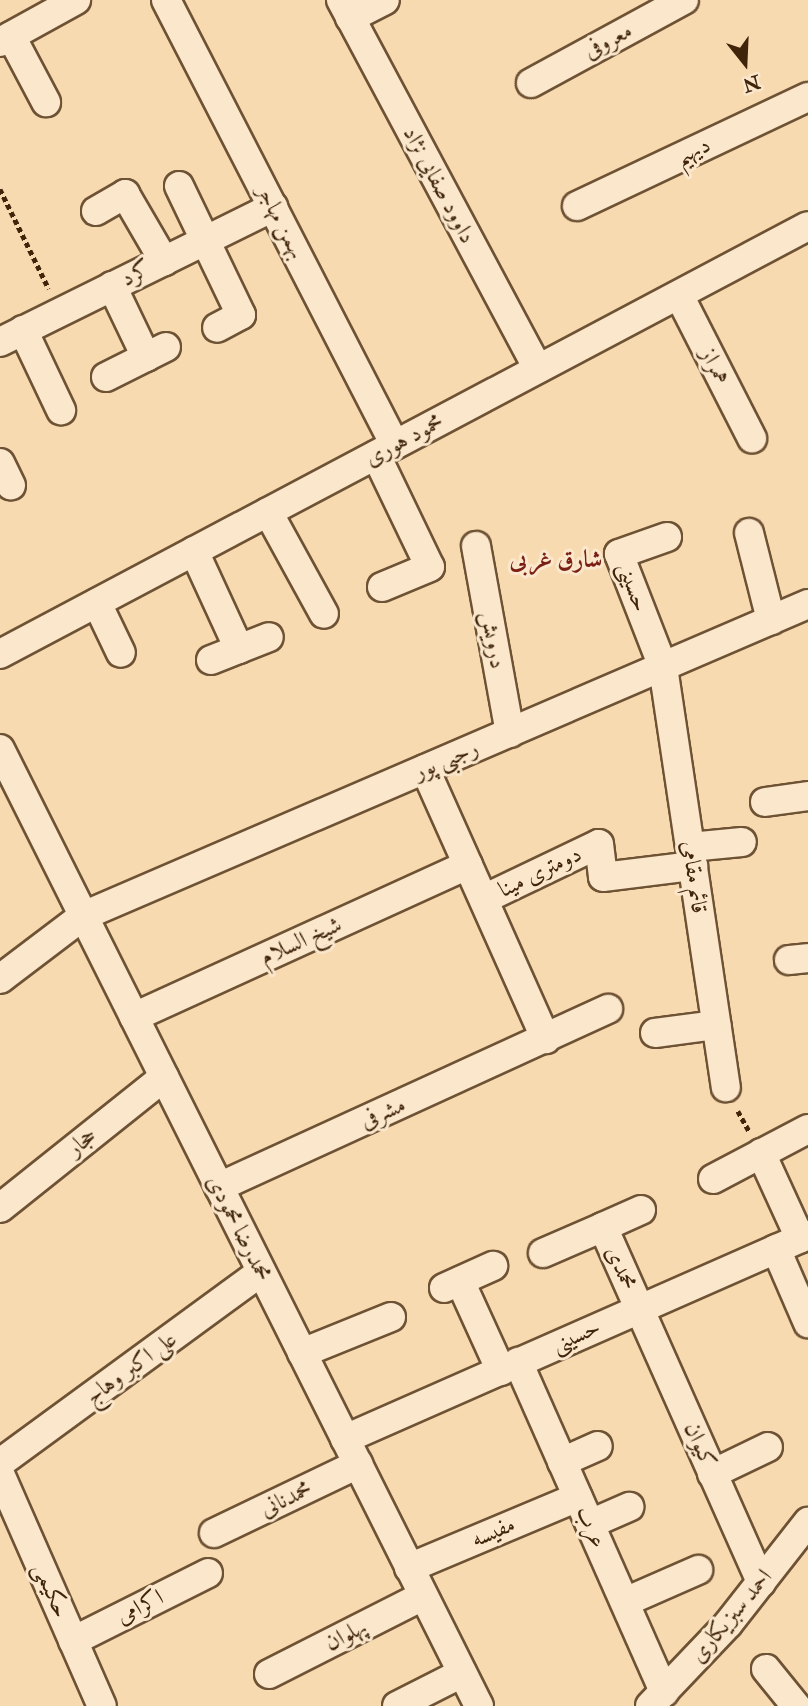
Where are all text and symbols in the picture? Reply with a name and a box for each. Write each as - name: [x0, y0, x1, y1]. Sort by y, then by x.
- street label: معروفی: [579, 17, 637, 65]
- north arrow: [710, 28, 780, 98]
- text: N: [740, 69, 763, 97]
- street label: داوود صفایی نژاد: [397, 122, 481, 248]
- street label: دیهیم: [671, 131, 715, 171]
- street label: بهمن مهاجر: [251, 180, 311, 264]
- street label: کرد: [117, 255, 155, 293]
- street label: همراز: [694, 343, 736, 389]
- street label: محمود هوری: [360, 408, 448, 472]
- district label: شارق غربی: [510, 546, 602, 574]
- street label: حسینی: [611, 559, 655, 615]
- street label: درویش: [474, 609, 512, 671]
- street label: رجبی پور: [410, 734, 482, 786]
- street label: قائم مقامی: [675, 839, 713, 915]
- street label: دومتری مینا: [494, 840, 586, 904]
- street label: شیخ السلام: [256, 911, 346, 971]
- street label: مشرفی: [356, 1091, 410, 1135]
- street label: حجار: [61, 1122, 103, 1162]
- street label: محمدرضا محمودی: [200, 1170, 278, 1286]
- street label: محمدی: [599, 1242, 643, 1294]
- street label: حسینی: [547, 1313, 605, 1359]
- street label: علی اکبر وهاج: [80, 1325, 182, 1411]
- street label: کیوان: [678, 1418, 722, 1472]
- street label: محمدنانی: [256, 1475, 316, 1523]
- street label: عرب: [570, 1502, 612, 1552]
- street label: مفیسه: [467, 1510, 519, 1554]
- street label: حکیمی: [27, 1558, 75, 1622]
- street label: احمد سبزیکاری: [684, 1564, 778, 1668]
- street label: اکرامی: [112, 1584, 168, 1630]
- street label: پهلوان: [320, 1613, 372, 1657]

